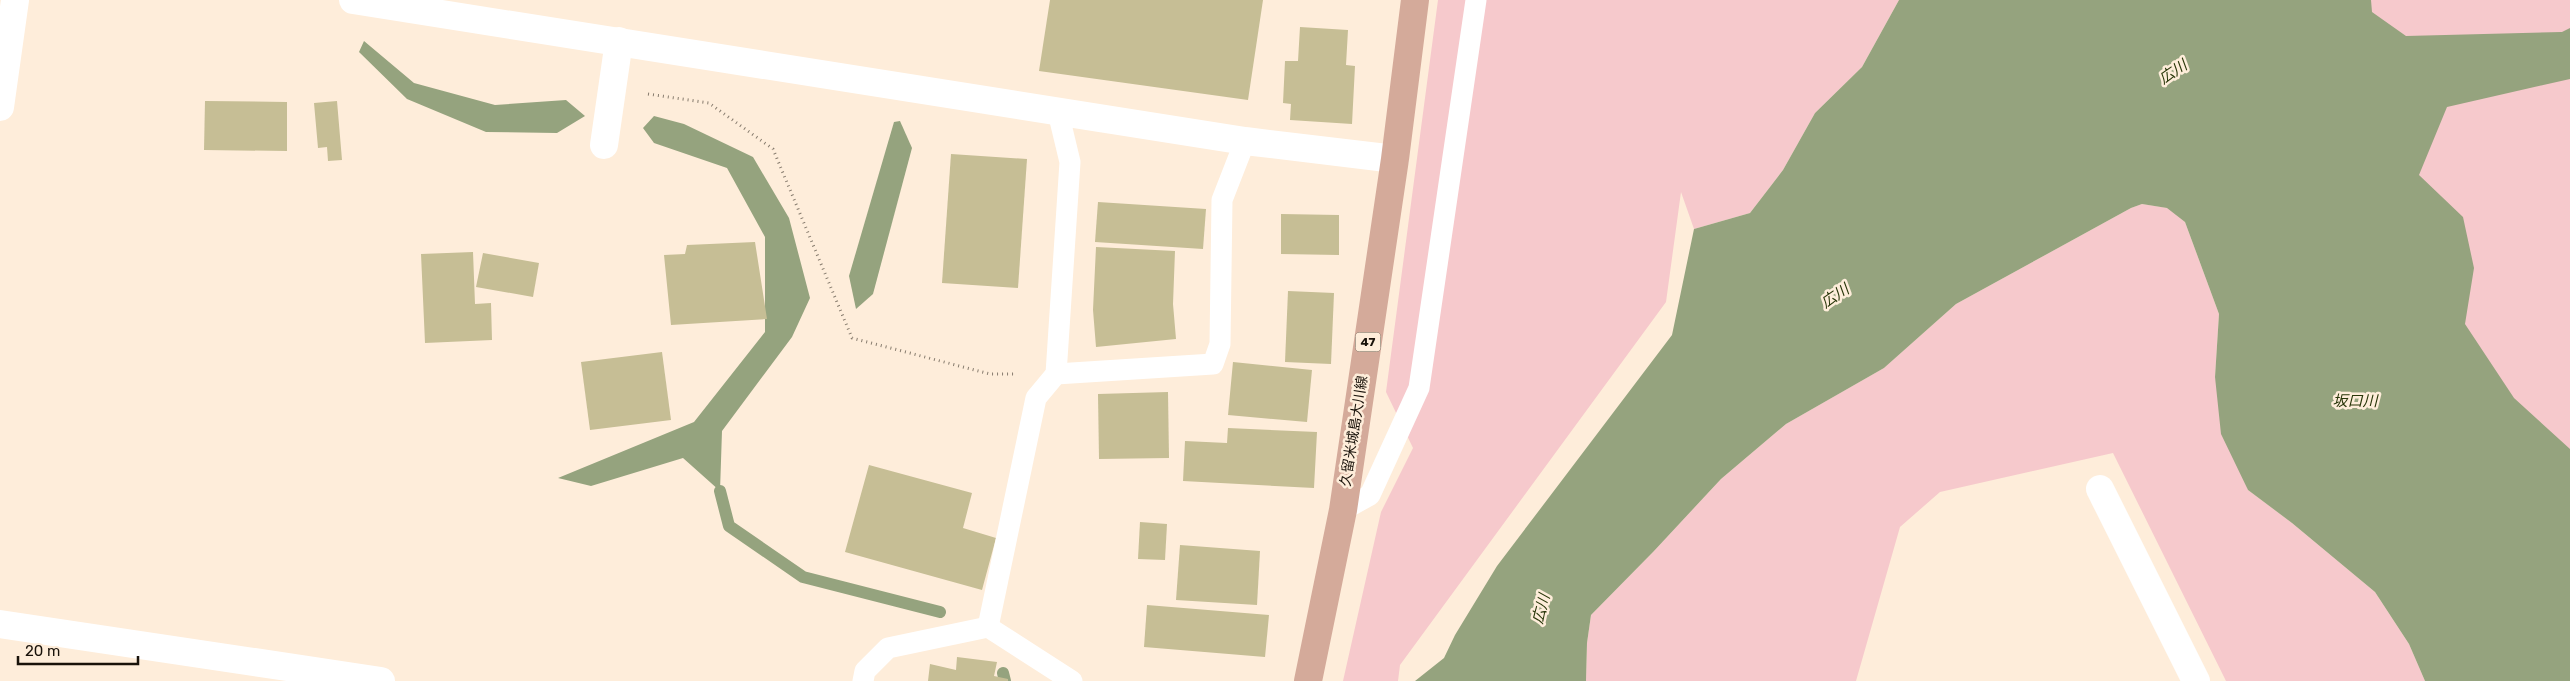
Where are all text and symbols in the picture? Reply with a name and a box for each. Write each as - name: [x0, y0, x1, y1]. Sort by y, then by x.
- water label: 広川: [2156, 55, 2192, 88]
- water label: 広川: [1818, 279, 1854, 312]
- road number: 47: [1356, 332, 1380, 352]
- street label: 久留米城島大川線: [1337, 374, 1371, 488]
- water label: 坂口川: [2332, 392, 2379, 410]
- water label: 広川: [1528, 590, 1554, 626]
- scale bar: [18, 634, 138, 666]
- text: 20 m: [25, 642, 60, 660]

